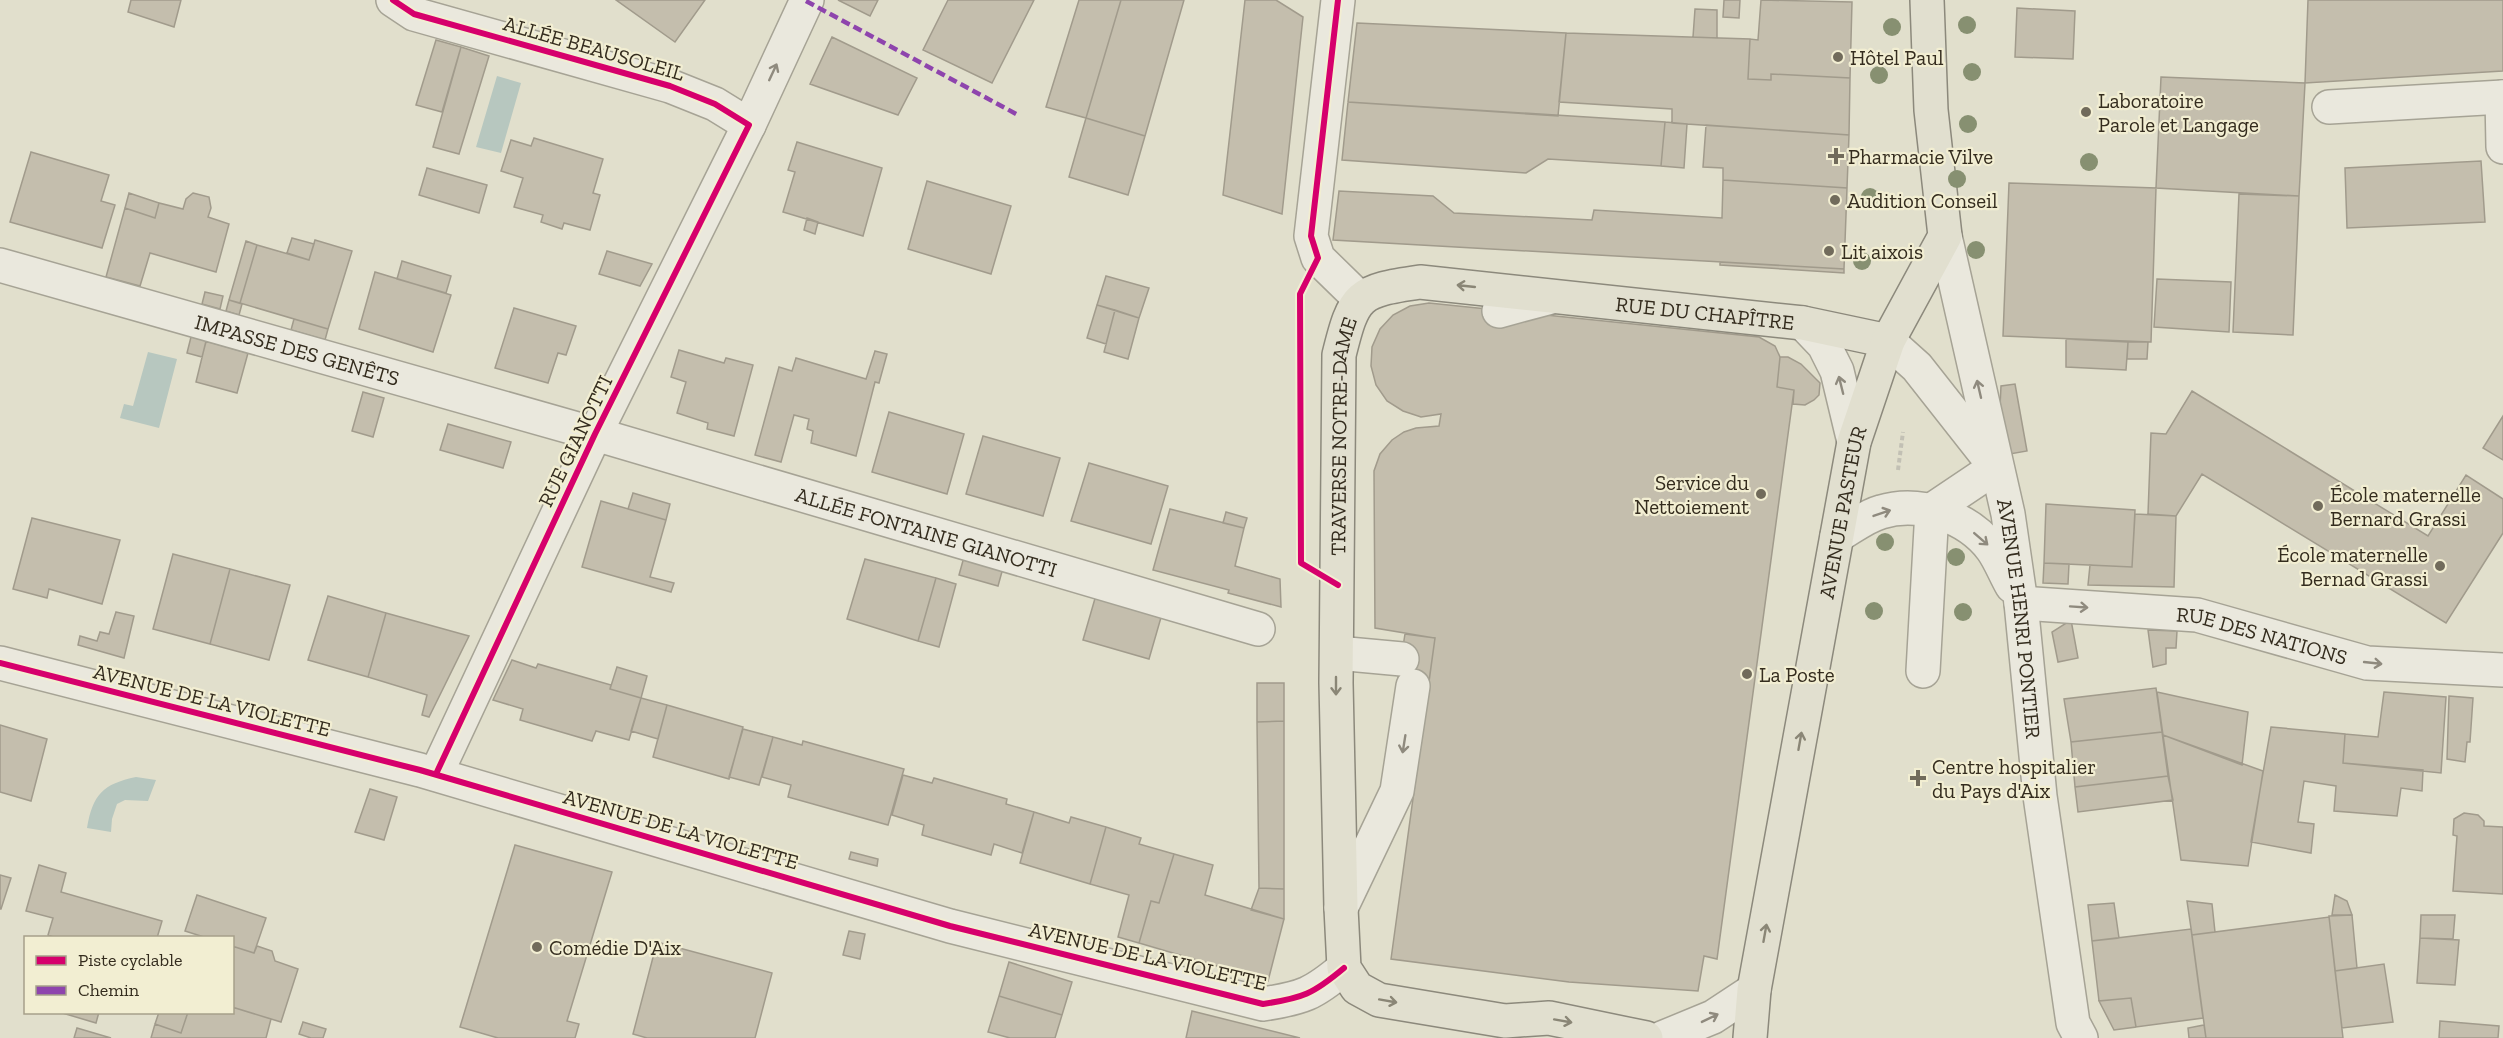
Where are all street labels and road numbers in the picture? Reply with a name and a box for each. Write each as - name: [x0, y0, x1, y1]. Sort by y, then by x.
- street label: ALLÉE BEAUSOLEIL: [501, 10, 688, 86]
- street label: RUE DU CHAPÎTRE: [1614, 291, 1795, 334]
- street label: IMPASSE DES GENÊTS: [192, 309, 402, 390]
- street label: TRAVERSE NOTRE-DAME: [1325, 313, 1362, 556]
- street label: RUE GIANOTTI: [532, 371, 618, 511]
- street label: AVENUE PASTEUR: [1813, 422, 1871, 600]
- street label: ALLÉE FONTAINE GIANOTTI: [793, 481, 1060, 582]
- street label: AVENUE HENRI PONTIER: [1992, 496, 2047, 740]
- street label: RUE DES NATIONS: [2175, 601, 2350, 669]
- street label: AVENUE DE LA VIOLETTE: [91, 658, 333, 742]
- street label: AVENUE DE LA VIOLETTE: [561, 783, 801, 875]
- street label: AVENUE DE LA VIOLETTE: [1027, 916, 1269, 996]

